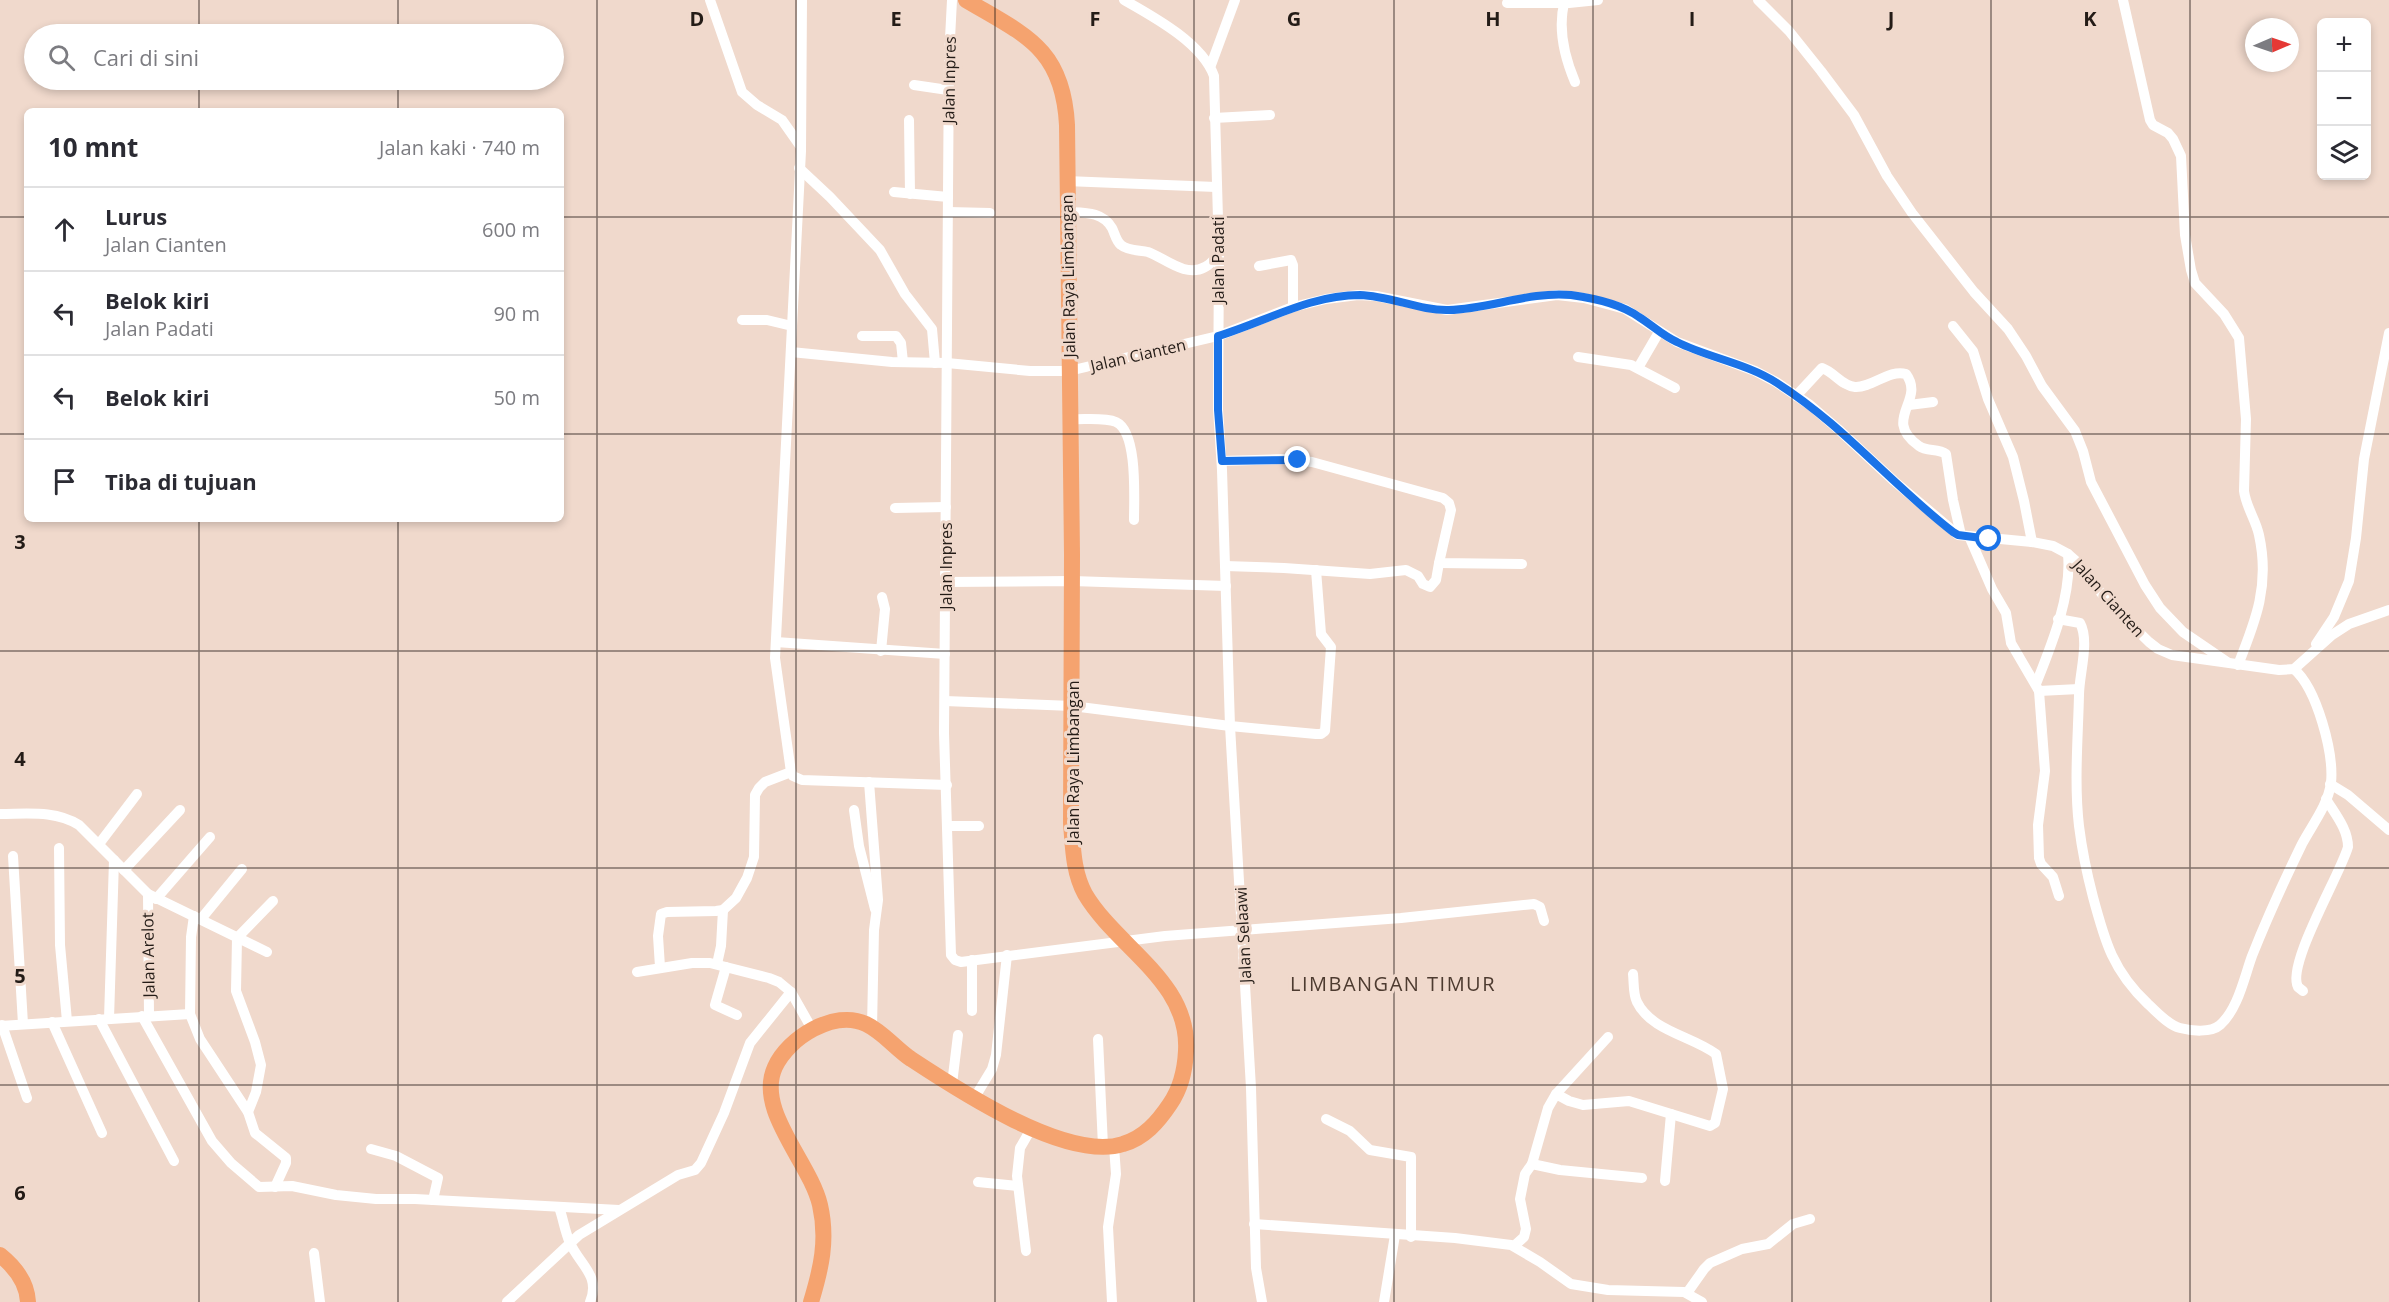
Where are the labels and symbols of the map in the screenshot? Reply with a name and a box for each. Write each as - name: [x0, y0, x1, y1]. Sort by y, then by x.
- text: D: [690, 5, 704, 32]
- text: E: [890, 5, 902, 32]
- text: F: [1090, 5, 1100, 32]
- text: G: [1287, 5, 1301, 32]
- text: H: [1485, 5, 1501, 32]
- text: I: [1689, 5, 1695, 32]
- text: J: [1886, 5, 1894, 32]
- text: K: [2083, 5, 2097, 32]
- north arrow: [2245, 18, 2299, 72]
- street label: Jalan Inpres: [937, 36, 961, 126]
- street label: Jalan Raya Limbangan: [1056, 194, 1080, 360]
- street label: Jalan Padati: [1207, 216, 1229, 306]
- street label: Jalan Cianten: [1086, 333, 1188, 377]
- route end: [1284, 446, 1310, 472]
- street label: Jalan Inpres: [935, 522, 957, 612]
- route start: [1975, 525, 2001, 551]
- text: 3: [14, 528, 26, 555]
- street label: Jalan Cianten: [2067, 553, 2150, 642]
- street label: Jalan Raya Limbangan: [1062, 681, 1084, 846]
- text: 4: [14, 745, 26, 772]
- street label: Jalan Selaawi: [1230, 886, 1257, 986]
- street label: Jalan Arelot: [136, 912, 160, 1000]
- text: 5: [14, 962, 26, 989]
- district label: LIMBANGAN TIMUR: [1290, 970, 1496, 997]
- text: 6: [14, 1179, 26, 1206]

